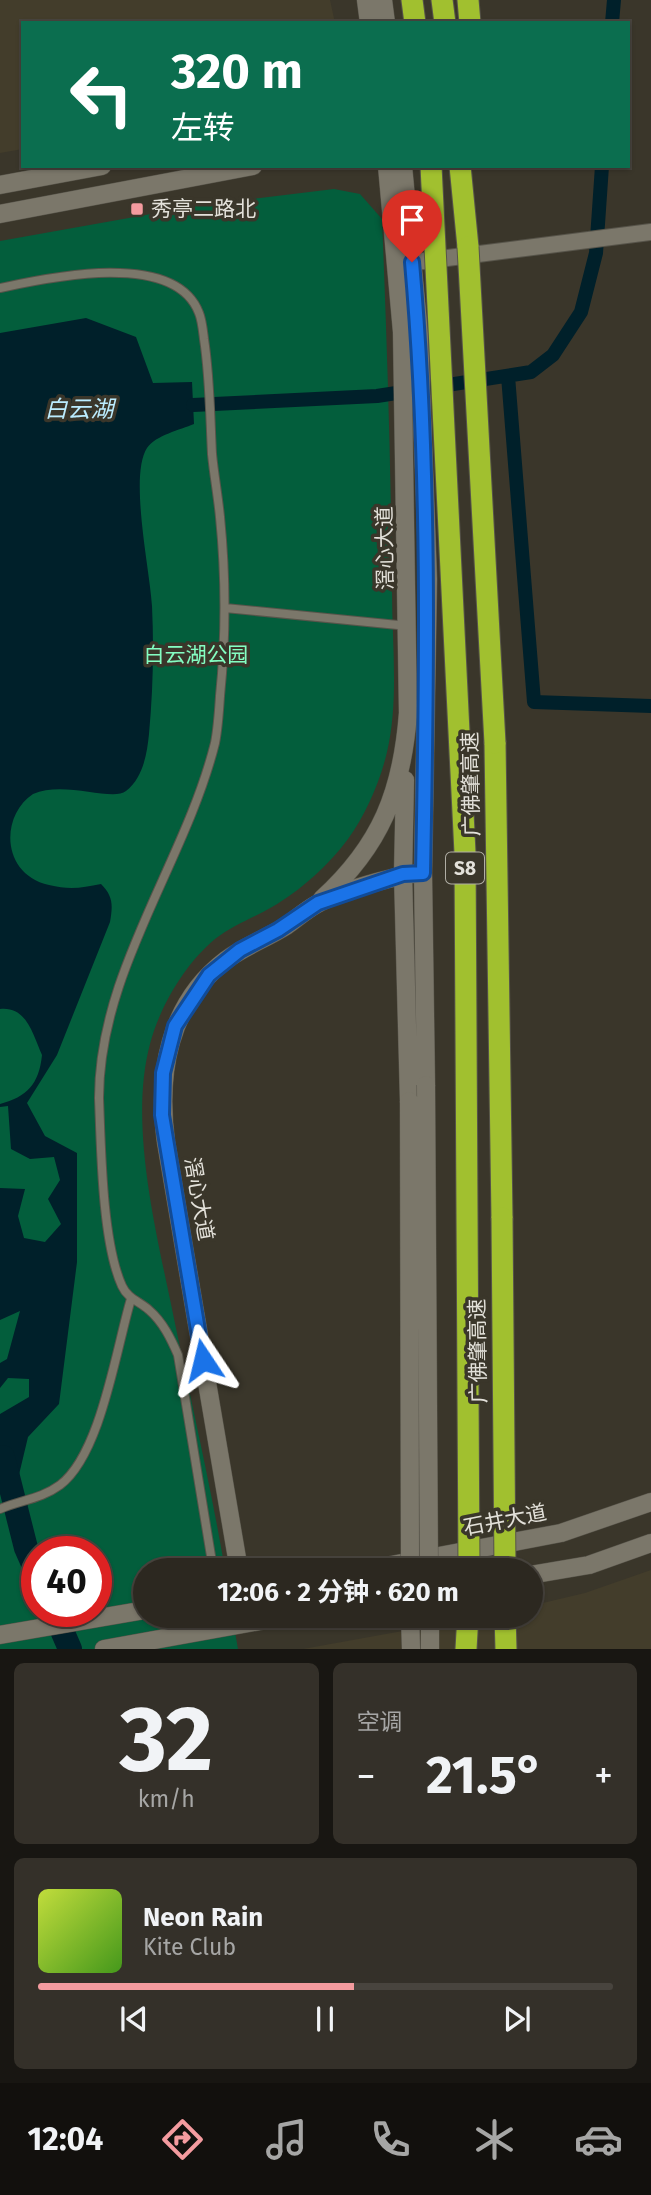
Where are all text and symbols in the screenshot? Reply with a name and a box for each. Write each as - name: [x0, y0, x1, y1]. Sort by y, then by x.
- text: 320 m: [171, 42, 303, 101]
- icon: left: [56, 49, 147, 140]
- text: 左转: [171, 109, 235, 147]
- pin: [382, 190, 442, 262]
- place label: 秀亭二路北: [151, 196, 256, 222]
- marker: 秀亭二路北: [129, 201, 145, 217]
- icon: arrive: [393, 201, 431, 239]
- water label: 白云湖: [45, 395, 117, 423]
- street label: 滘心大道: [371, 506, 399, 590]
- park label: 白云湖公园: [144, 642, 249, 668]
- street label: 广佛肇高速: [457, 731, 485, 837]
- road number: S8: [446, 852, 484, 884]
- street label: 滘心大道: [179, 1155, 219, 1243]
- street label: 广佛肇高速: [464, 1298, 492, 1404]
- position arrow: [166, 1323, 240, 1397]
- street label: 石井大道: [461, 1499, 549, 1541]
- speed limit sign: 40: [21, 1536, 112, 1627]
- text: 12:06 · 2 分钟 · 620 m: [217, 1577, 459, 1608]
- text: 32: [120, 1685, 213, 1794]
- text: 空调: [357, 1708, 403, 1736]
- text: 21.5°: [426, 1744, 543, 1807]
- text: −: [357, 1753, 376, 1799]
- text: +: [594, 1753, 613, 1799]
- text: km/h: [138, 1785, 195, 1813]
- text: Neon Rain: [143, 1902, 263, 1933]
- text: Kite Club: [143, 1933, 236, 1961]
- icon: previous: [115, 2000, 153, 2038]
- icon: pause: [306, 2000, 344, 2038]
- icon: next: [498, 2000, 536, 2038]
- icon: directions: [158, 2115, 207, 2164]
- icon: music: [262, 2115, 311, 2164]
- icon: phone: [366, 2115, 415, 2164]
- icon: climate: [470, 2115, 519, 2164]
- icon: car: [574, 2115, 623, 2164]
- text: 12:04: [28, 2120, 103, 2158]

